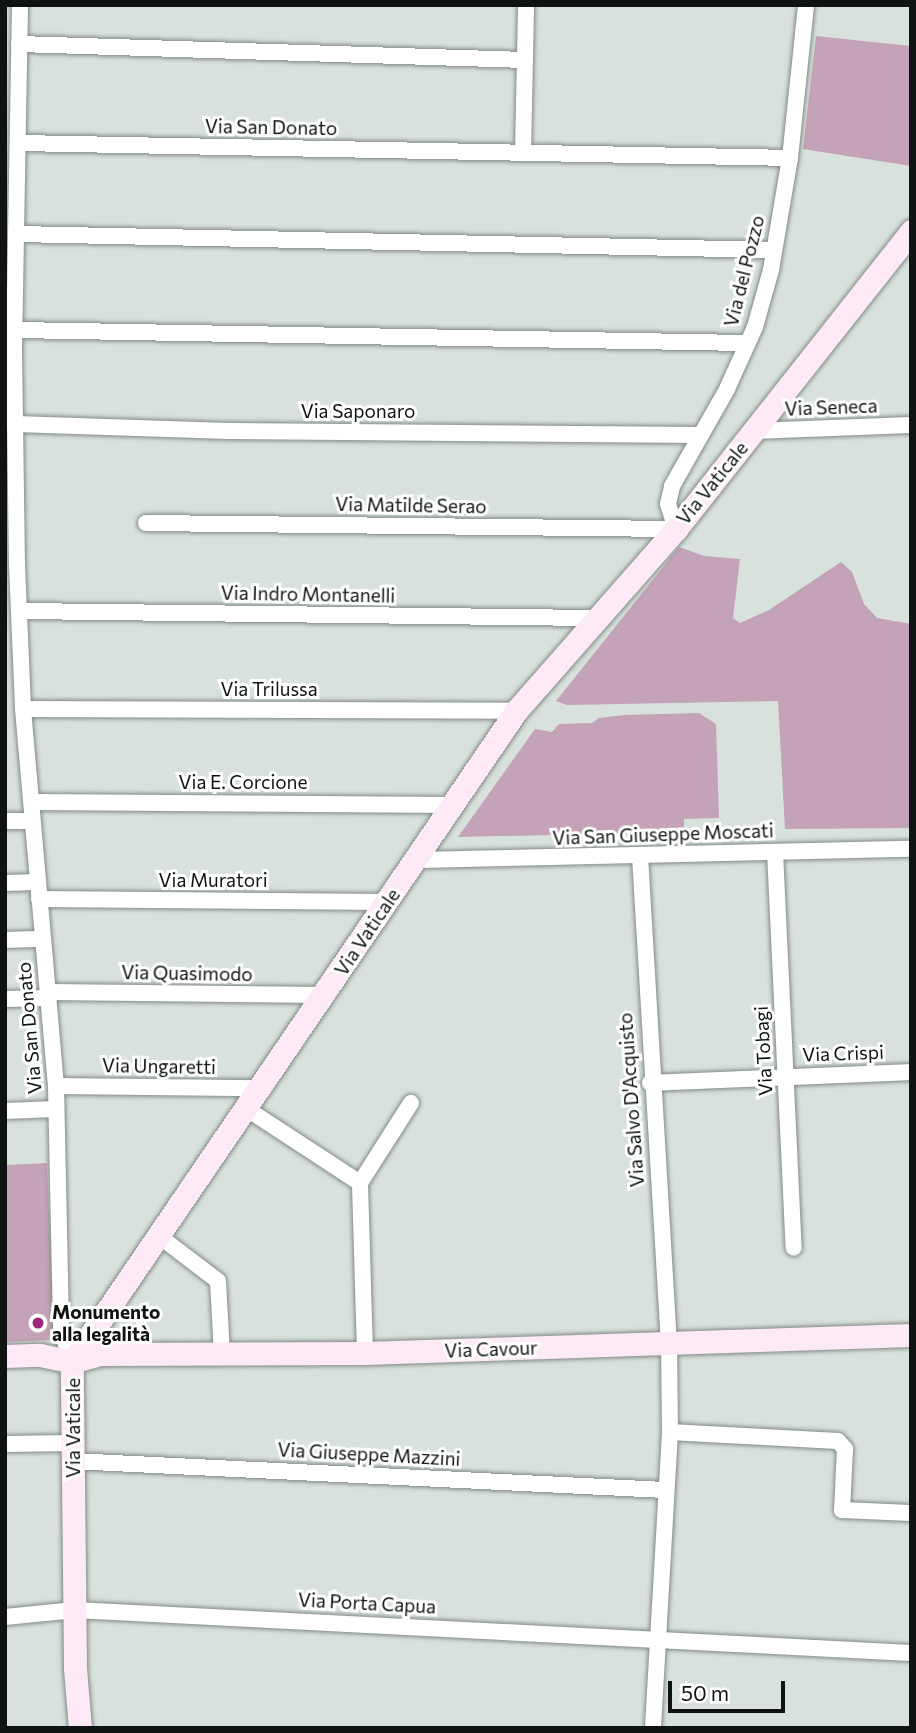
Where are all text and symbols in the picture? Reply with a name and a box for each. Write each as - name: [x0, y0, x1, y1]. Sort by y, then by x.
- street label: Via San Donato: [205, 114, 337, 140]
- street label: Via del Pozzo: [719, 213, 769, 329]
- street label: Via Seneca: [784, 394, 878, 420]
- street label: Via Saponaro: [301, 400, 415, 422]
- street label: Via Vaticale: [672, 437, 752, 529]
- street label: Via Matilde Serao: [335, 492, 487, 518]
- street label: Via Indro Montanelli: [221, 581, 395, 607]
- street label: Via Trilussa: [220, 678, 318, 700]
- street label: Via E. Corcione: [178, 771, 308, 793]
- street label: Via San Giuseppe Moscati: [552, 819, 774, 849]
- street label: Via Muratori: [158, 869, 268, 891]
- street label: Via Vaticale: [329, 884, 405, 980]
- street label: Via Quasimodo: [121, 960, 253, 986]
- street label: Via San Donato: [12, 961, 46, 1095]
- street label: Via Tobagi: [749, 1006, 777, 1096]
- street label: Via Salvo D'Acquisto: [614, 1012, 648, 1188]
- street label: Via Crispi: [802, 1040, 884, 1066]
- street label: Via Ungaretti: [102, 1054, 216, 1078]
- place label: Monumento alla legalità: [52, 1301, 160, 1345]
- marker: Monumento alla legalità: [30, 1315, 46, 1331]
- street label: Via Cavour: [444, 1336, 538, 1362]
- street label: Via Vaticale: [62, 1378, 84, 1478]
- street label: Via Giuseppe Mazzini: [277, 1438, 461, 1470]
- street label: Via Porta Capua: [297, 1588, 437, 1618]
- scale bar: [671, 1666, 788, 1710]
- text: 50 m: [681, 1680, 729, 1705]

